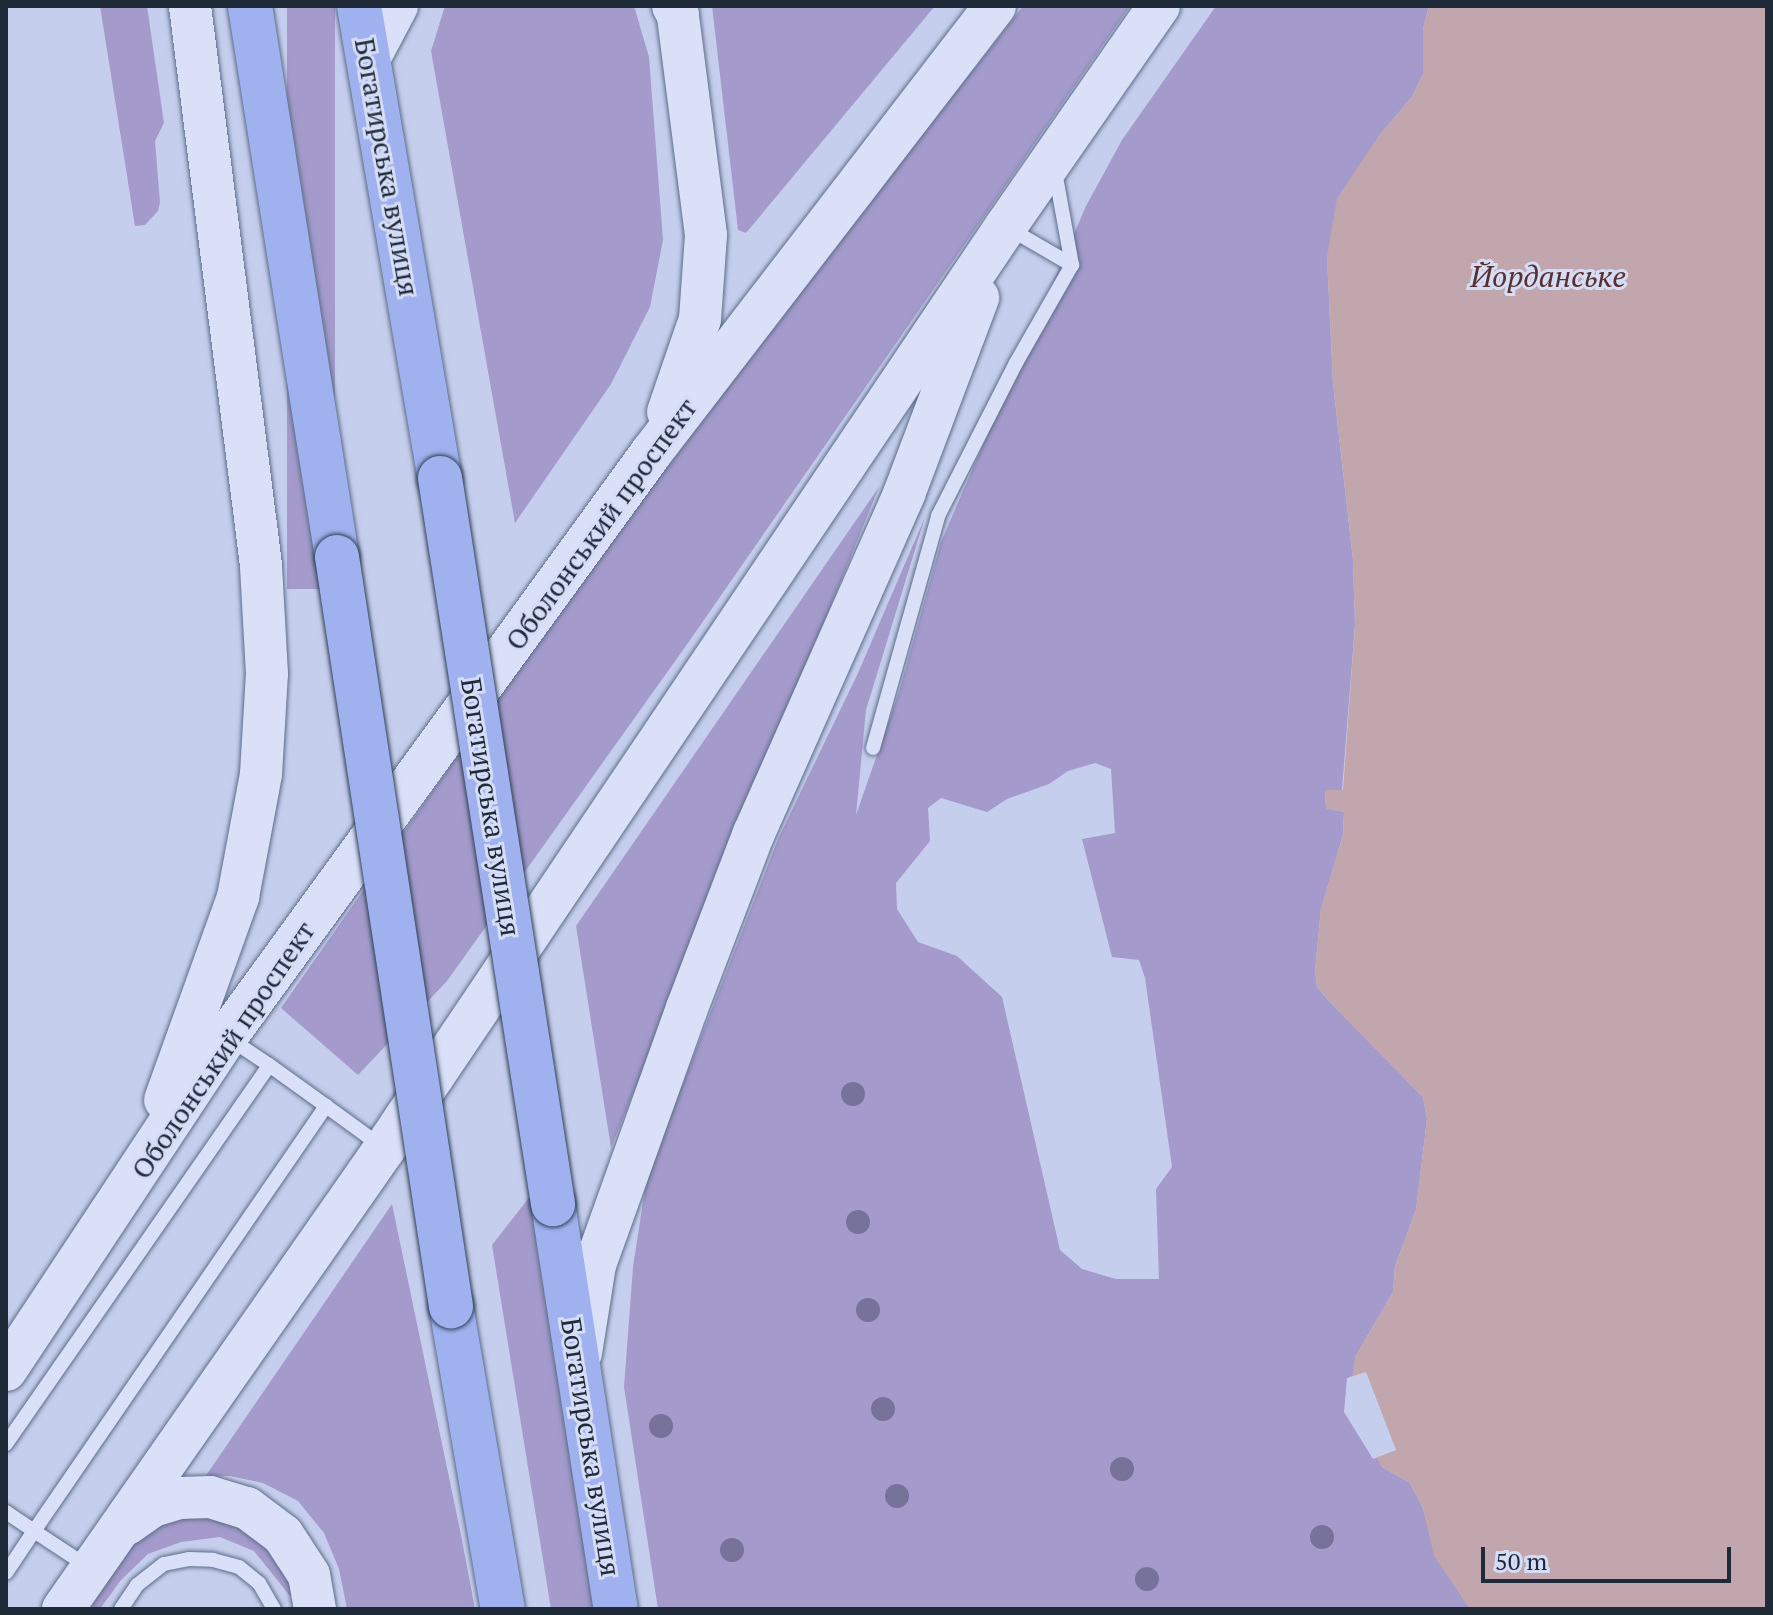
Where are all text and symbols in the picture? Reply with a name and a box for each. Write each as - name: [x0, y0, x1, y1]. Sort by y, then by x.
- street label: Богатирська вулиця: [348, 35, 426, 299]
- water label: Йорданське: [1470, 258, 1626, 294]
- street label: Оболонський проспект: [498, 391, 704, 657]
- street label: Богатирська вулиця: [454, 675, 528, 939]
- street label: Оболонський проспект: [124, 915, 322, 1185]
- street label: Богатирська вулиця: [554, 1315, 628, 1579]
- scale bar: [1485, 1531, 1735, 1581]
- text: 50 m: [1495, 1545, 1547, 1577]

